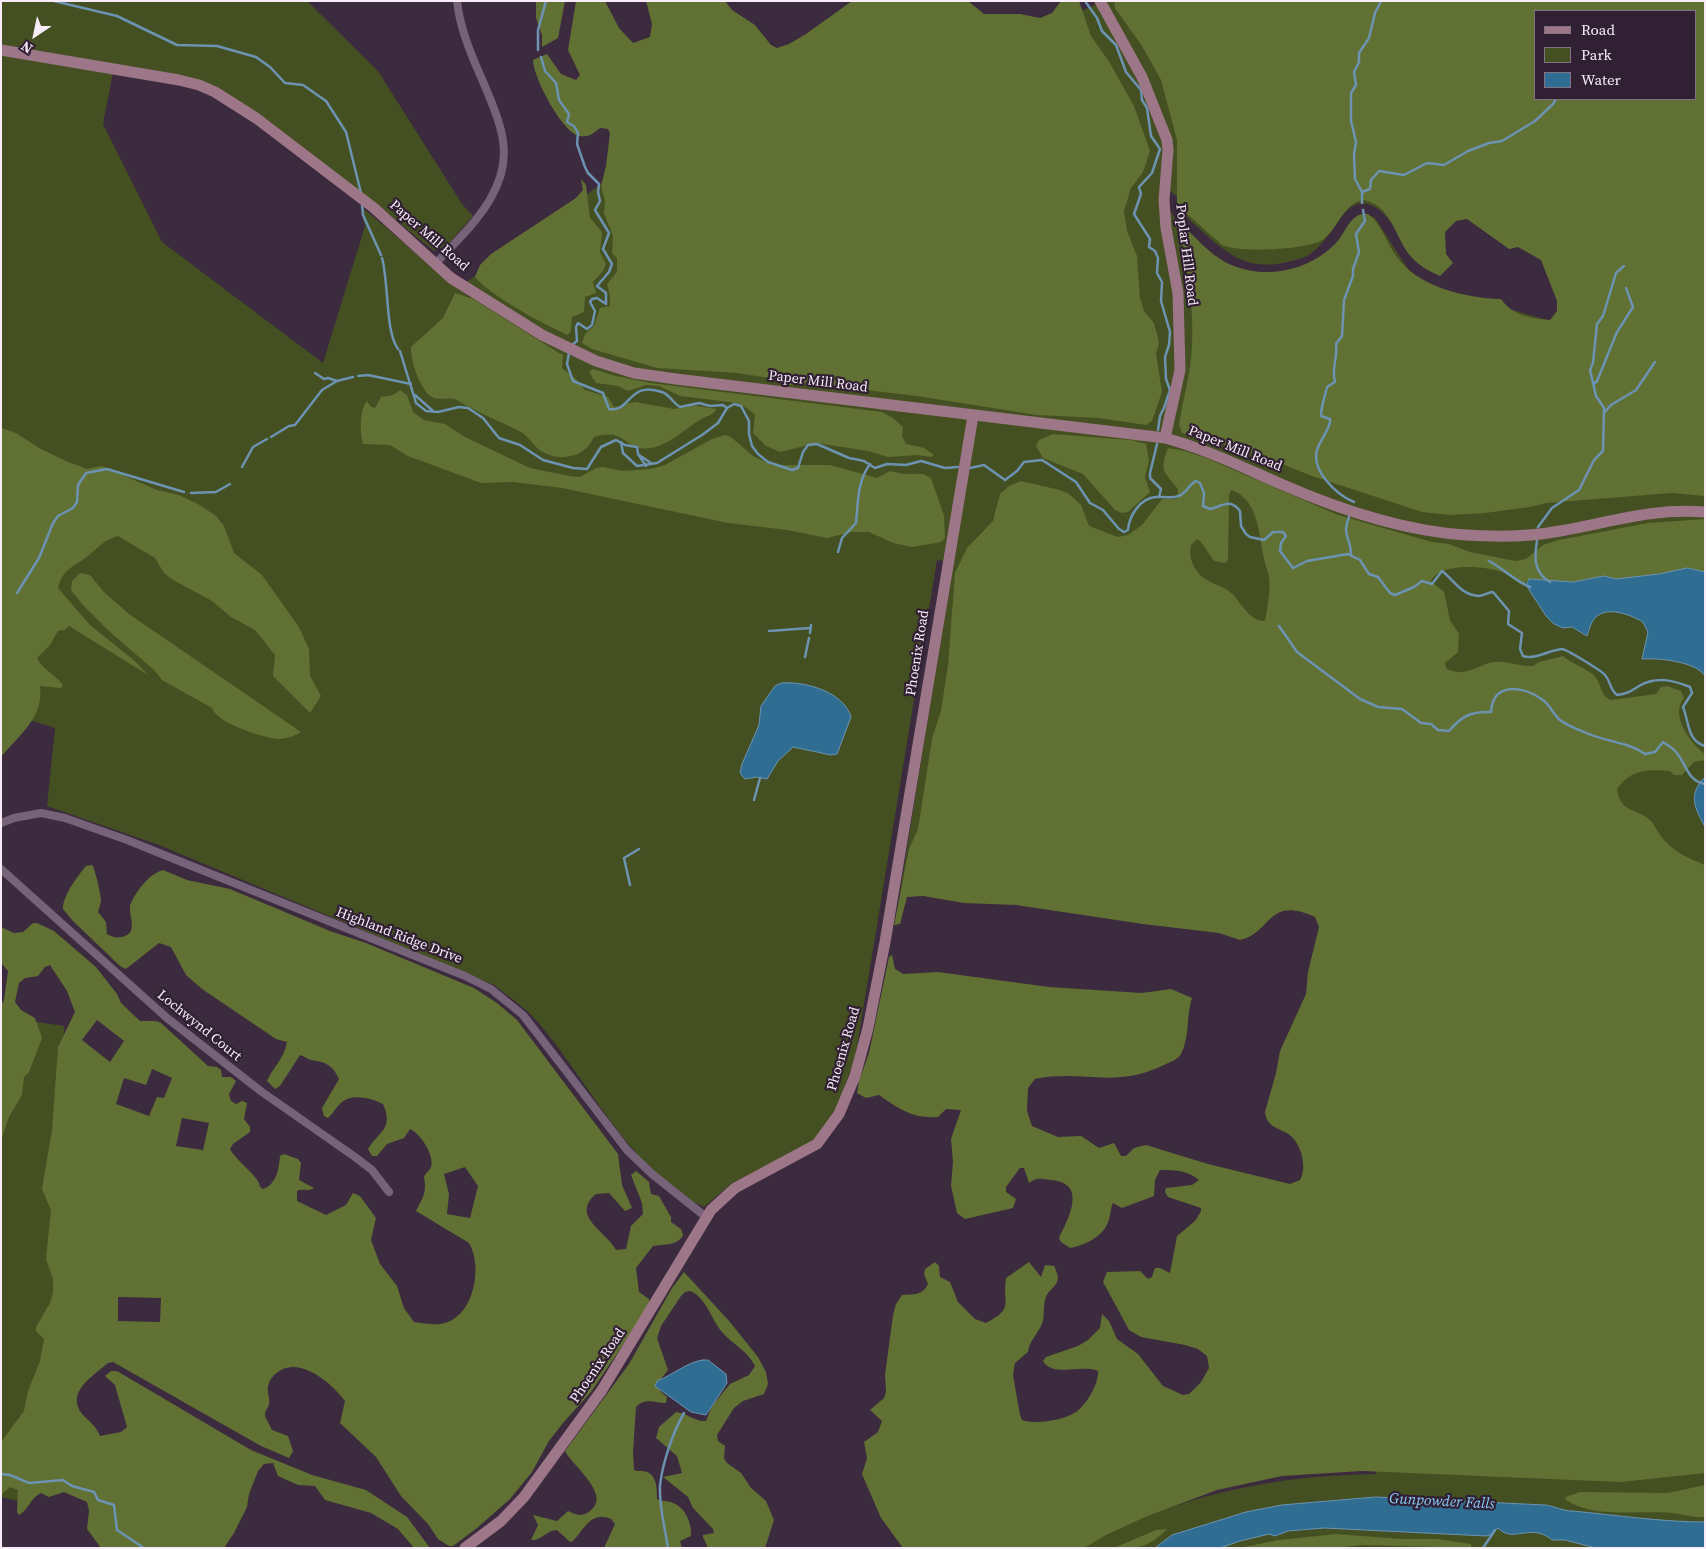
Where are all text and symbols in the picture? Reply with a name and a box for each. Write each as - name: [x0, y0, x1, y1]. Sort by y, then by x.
- north arrow: [10, 10, 60, 60]
- legend: [1534, 10, 1696, 100]
- text: Road: [1581, 19, 1615, 40]
- text: N: [17, 36, 36, 59]
- text: Park: [1581, 44, 1612, 65]
- text: Water: [1581, 69, 1621, 90]
- street label: Paper Mill Road: [386, 197, 472, 275]
- street label: Poplar Hill Road: [1171, 203, 1201, 307]
- street label: Paper Mill Road: [767, 368, 869, 396]
- street label: Paper Mill Road: [1186, 423, 1284, 475]
- street label: Phoenix Road: [903, 609, 933, 697]
- street label: Highland Ridge Drive: [334, 904, 464, 968]
- street label: Lochwynd Court: [153, 987, 245, 1065]
- street label: Phoenix Road: [824, 1005, 864, 1093]
- street label: Phoenix Road: [567, 1325, 629, 1407]
- water label: Gunpowder Falls: [1389, 1490, 1495, 1514]

